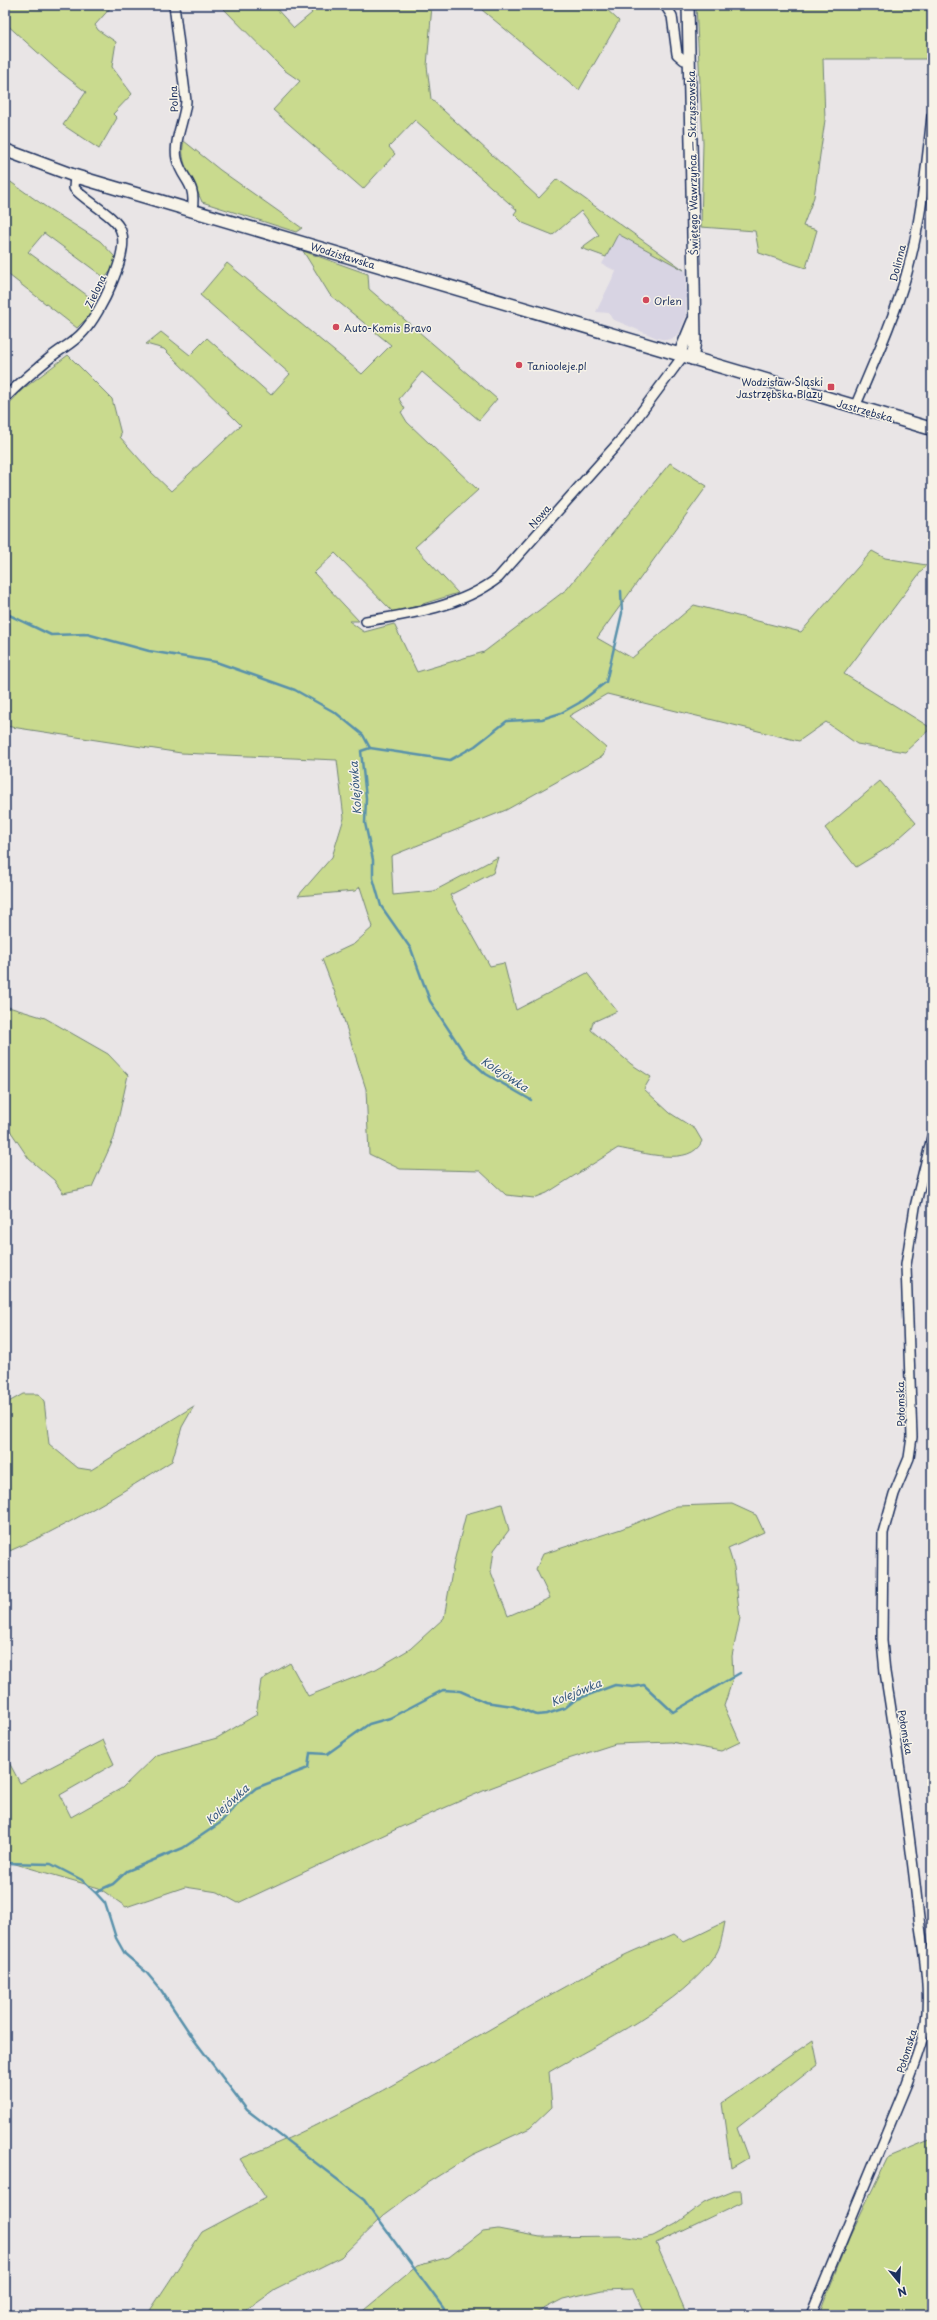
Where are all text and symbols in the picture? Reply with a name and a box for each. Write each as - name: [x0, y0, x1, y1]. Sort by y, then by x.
- street label: Świętego Wawrzyńca — Skrzyszowska: [683, 70, 701, 255]
- street label: Polna: [165, 85, 181, 113]
- street label: Wodzisławska: [309, 238, 378, 272]
- street label: Dolinna: [885, 242, 909, 283]
- street label: Zielona: [80, 271, 110, 310]
- place label: Orlen: [654, 293, 682, 308]
- marker: Orlen: [641, 295, 651, 305]
- place label: Auto-Komis Bravo: [344, 320, 432, 335]
- marker: Auto-Komis Bravo: [331, 322, 341, 332]
- place label: Taniooleje.pl: [527, 358, 587, 373]
- marker: Taniooleje.pl: [514, 360, 524, 370]
- place label: Wodzisław Śląski Jastrzębska Blazy: [736, 374, 823, 402]
- marker: Wodzisław Śląski Jastrzębska Blazy: [826, 382, 836, 392]
- street label: Jastrzębska: [835, 395, 896, 425]
- street label: Nowa: [524, 500, 554, 531]
- water label: Kolejówka: [345, 760, 365, 815]
- water label: Kolejówka: [478, 1052, 533, 1096]
- street label: Połomska: [892, 1380, 908, 1427]
- water label: Kolejówka: [548, 1674, 605, 1710]
- street label: Połomska: [895, 1708, 917, 1756]
- water label: Kolejówka: [202, 1779, 253, 1828]
- street label: Połomska: [892, 2026, 920, 2075]
- north arrow: [879, 2262, 919, 2302]
- text: N: [895, 2283, 909, 2302]

